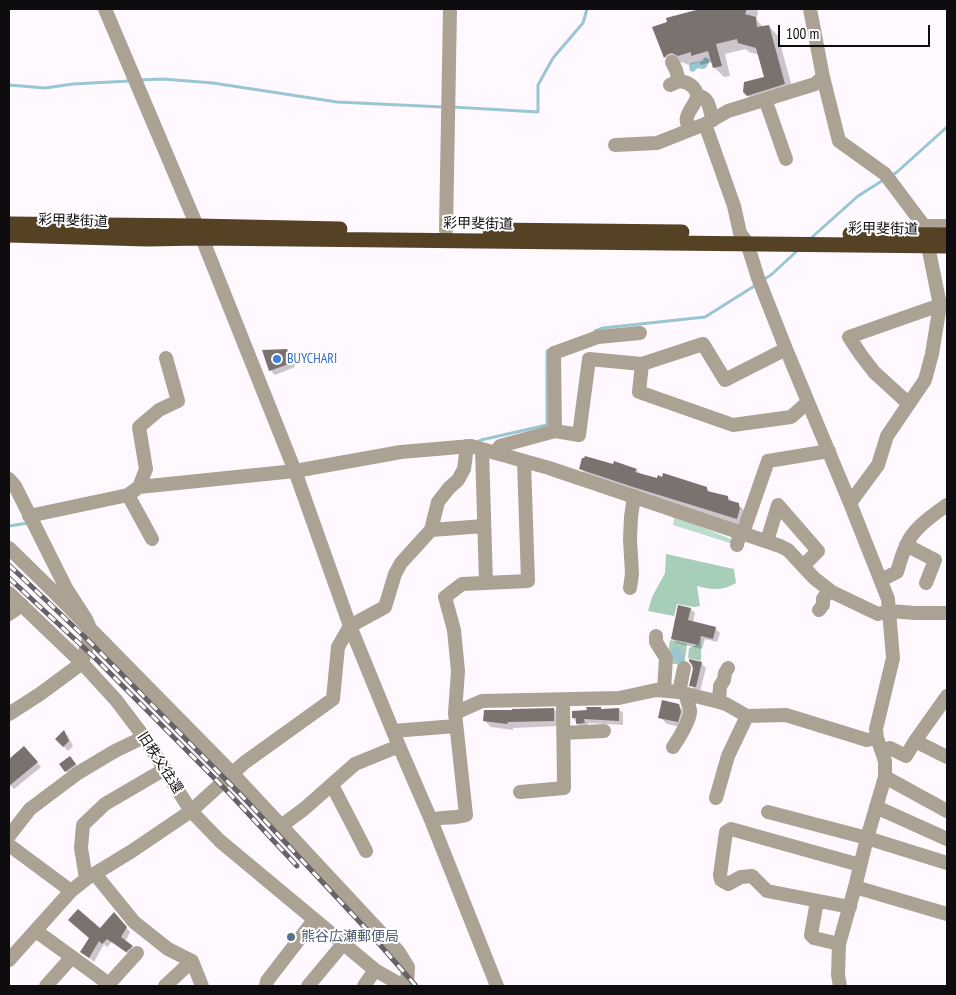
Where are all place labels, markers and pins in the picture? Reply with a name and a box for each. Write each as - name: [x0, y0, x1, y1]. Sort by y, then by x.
- place label: BUYCHARI: [287, 351, 337, 367]
- marker: BUYCHARI: [271, 353, 283, 365]
- place label: 熊谷広瀬郵便局: [301, 929, 399, 945]
- marker: 熊谷広瀬郵便局: [285, 931, 297, 943]

